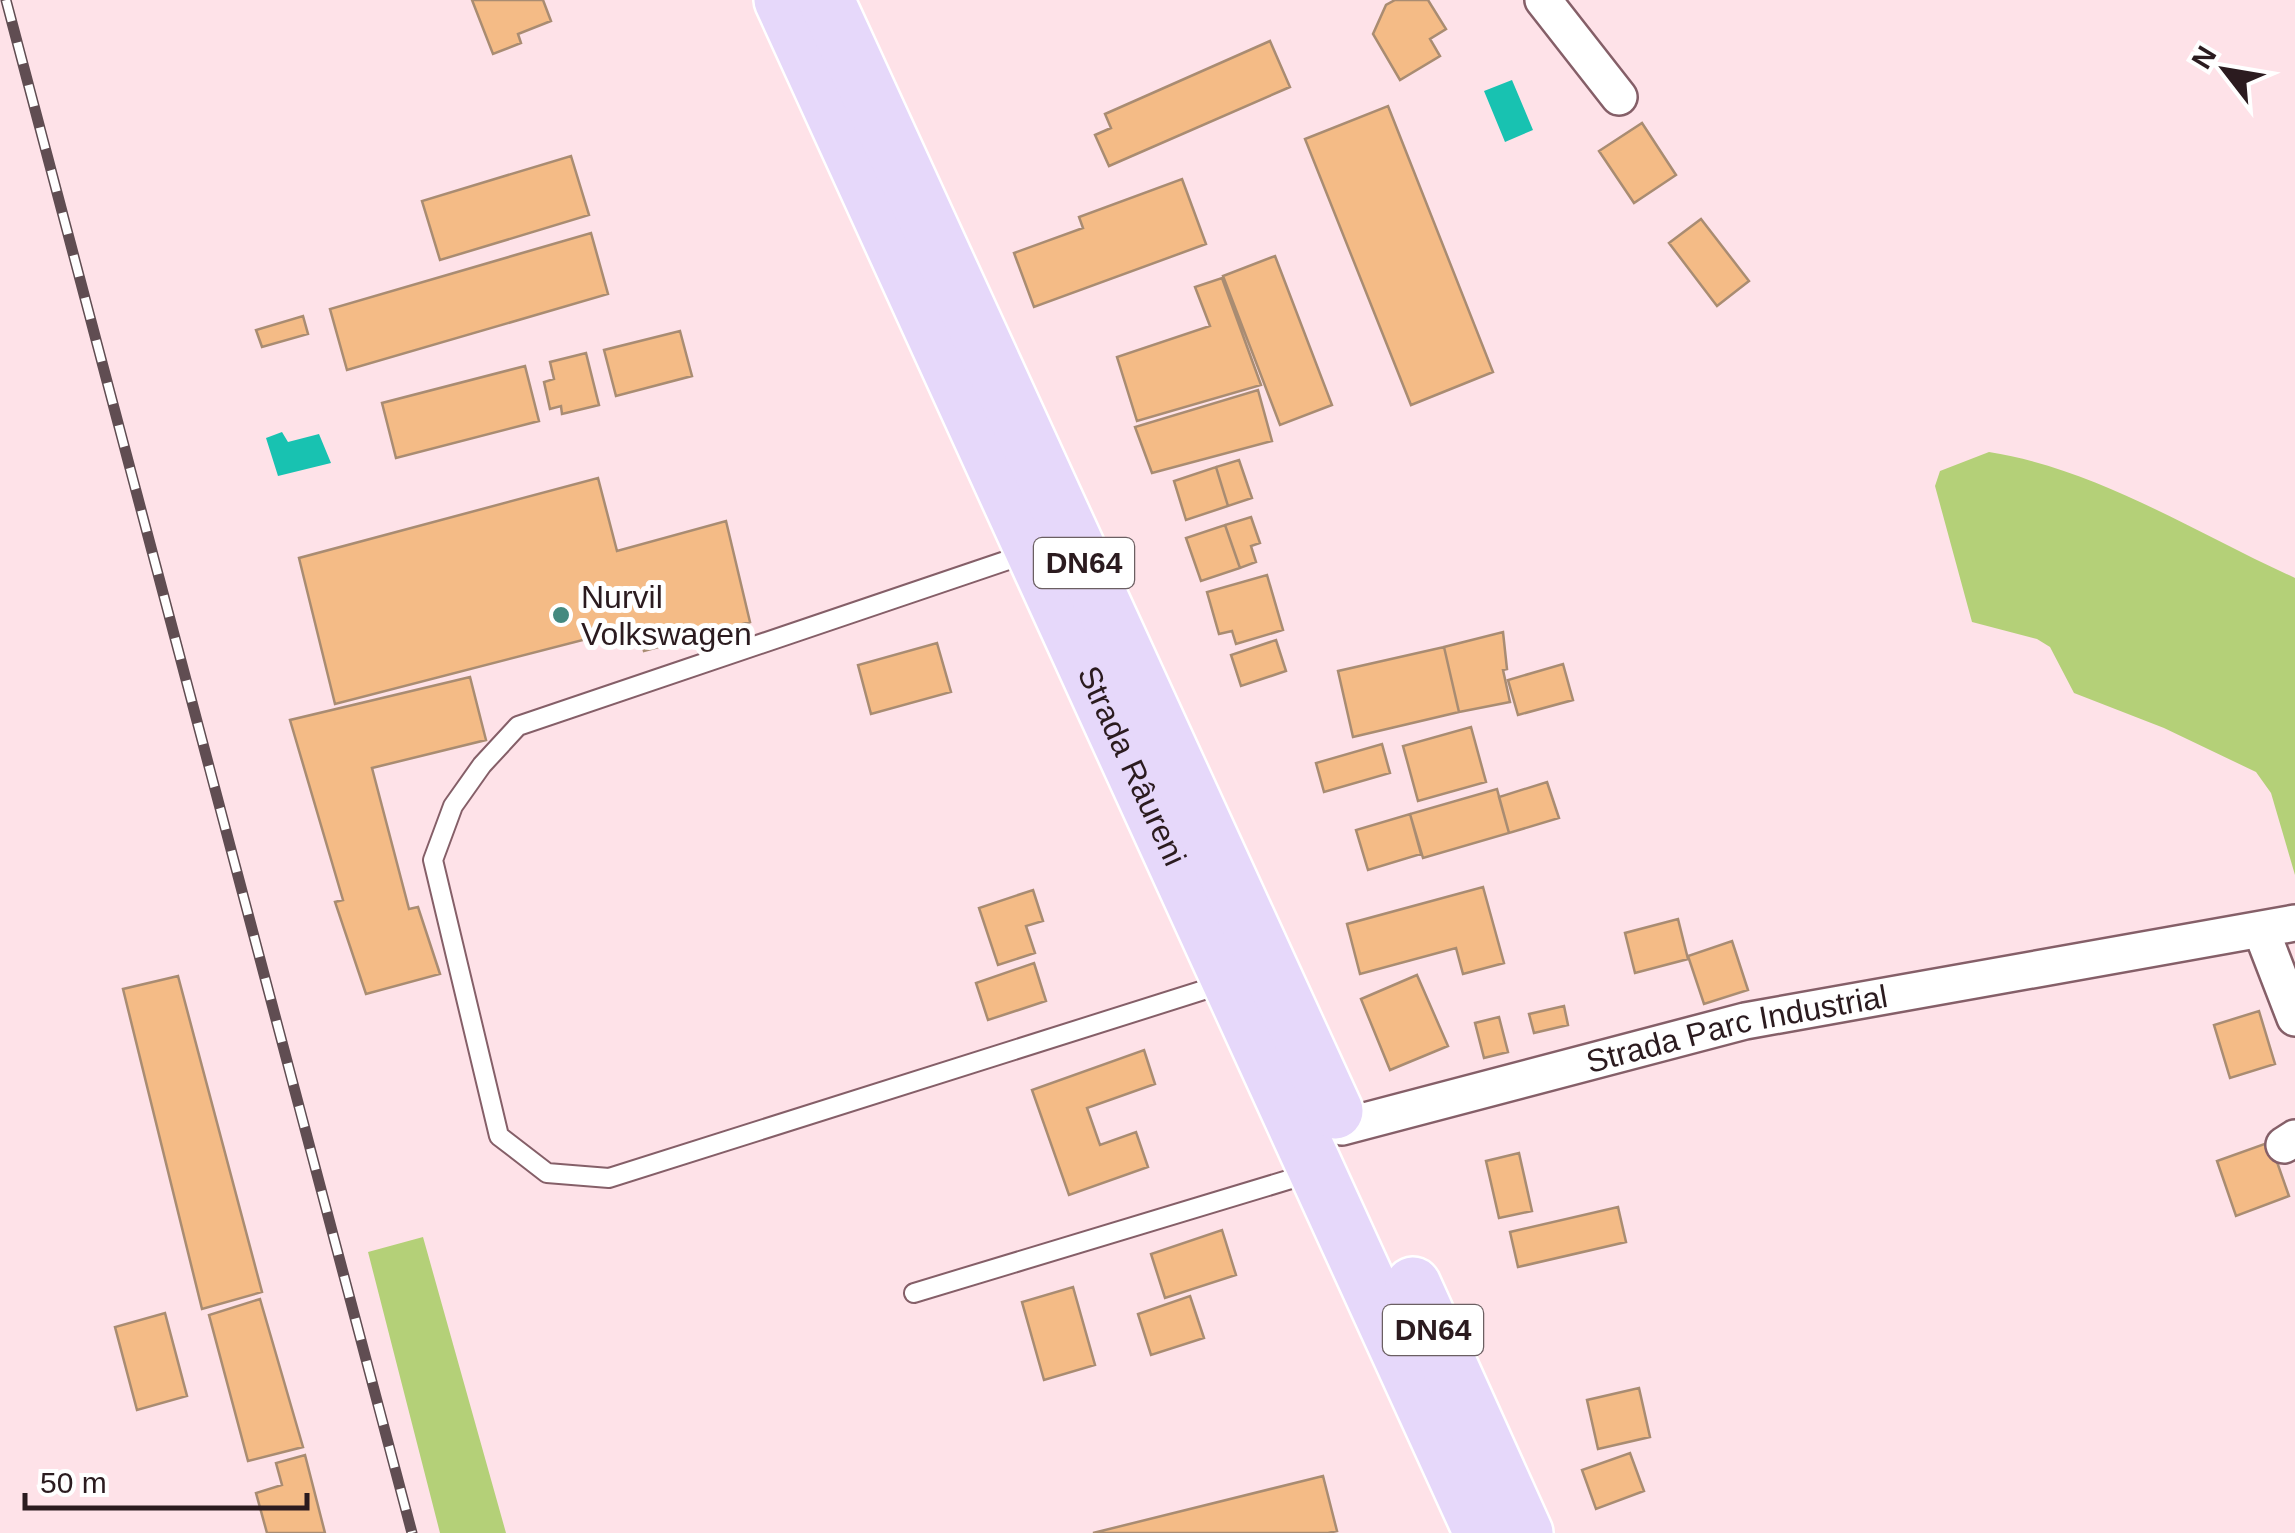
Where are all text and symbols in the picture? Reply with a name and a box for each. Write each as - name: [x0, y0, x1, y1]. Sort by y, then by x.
- north arrow: [2175, 20, 2275, 120]
- text: N: [2186, 41, 2222, 74]
- road number: DN64: [1034, 538, 1134, 588]
- place label: Nurvil Volkswagen: [581, 579, 752, 652]
- marker: Nurvil Volkswagen: [550, 604, 572, 626]
- street label: Strada Râureni: [1071, 660, 1193, 871]
- street label: Strada Parc Industrial: [1582, 978, 1890, 1080]
- road number: DN64: [1383, 1305, 1483, 1355]
- scale bar: [25, 1448, 308, 1510]
- text: 50 m: [40, 1466, 107, 1499]

